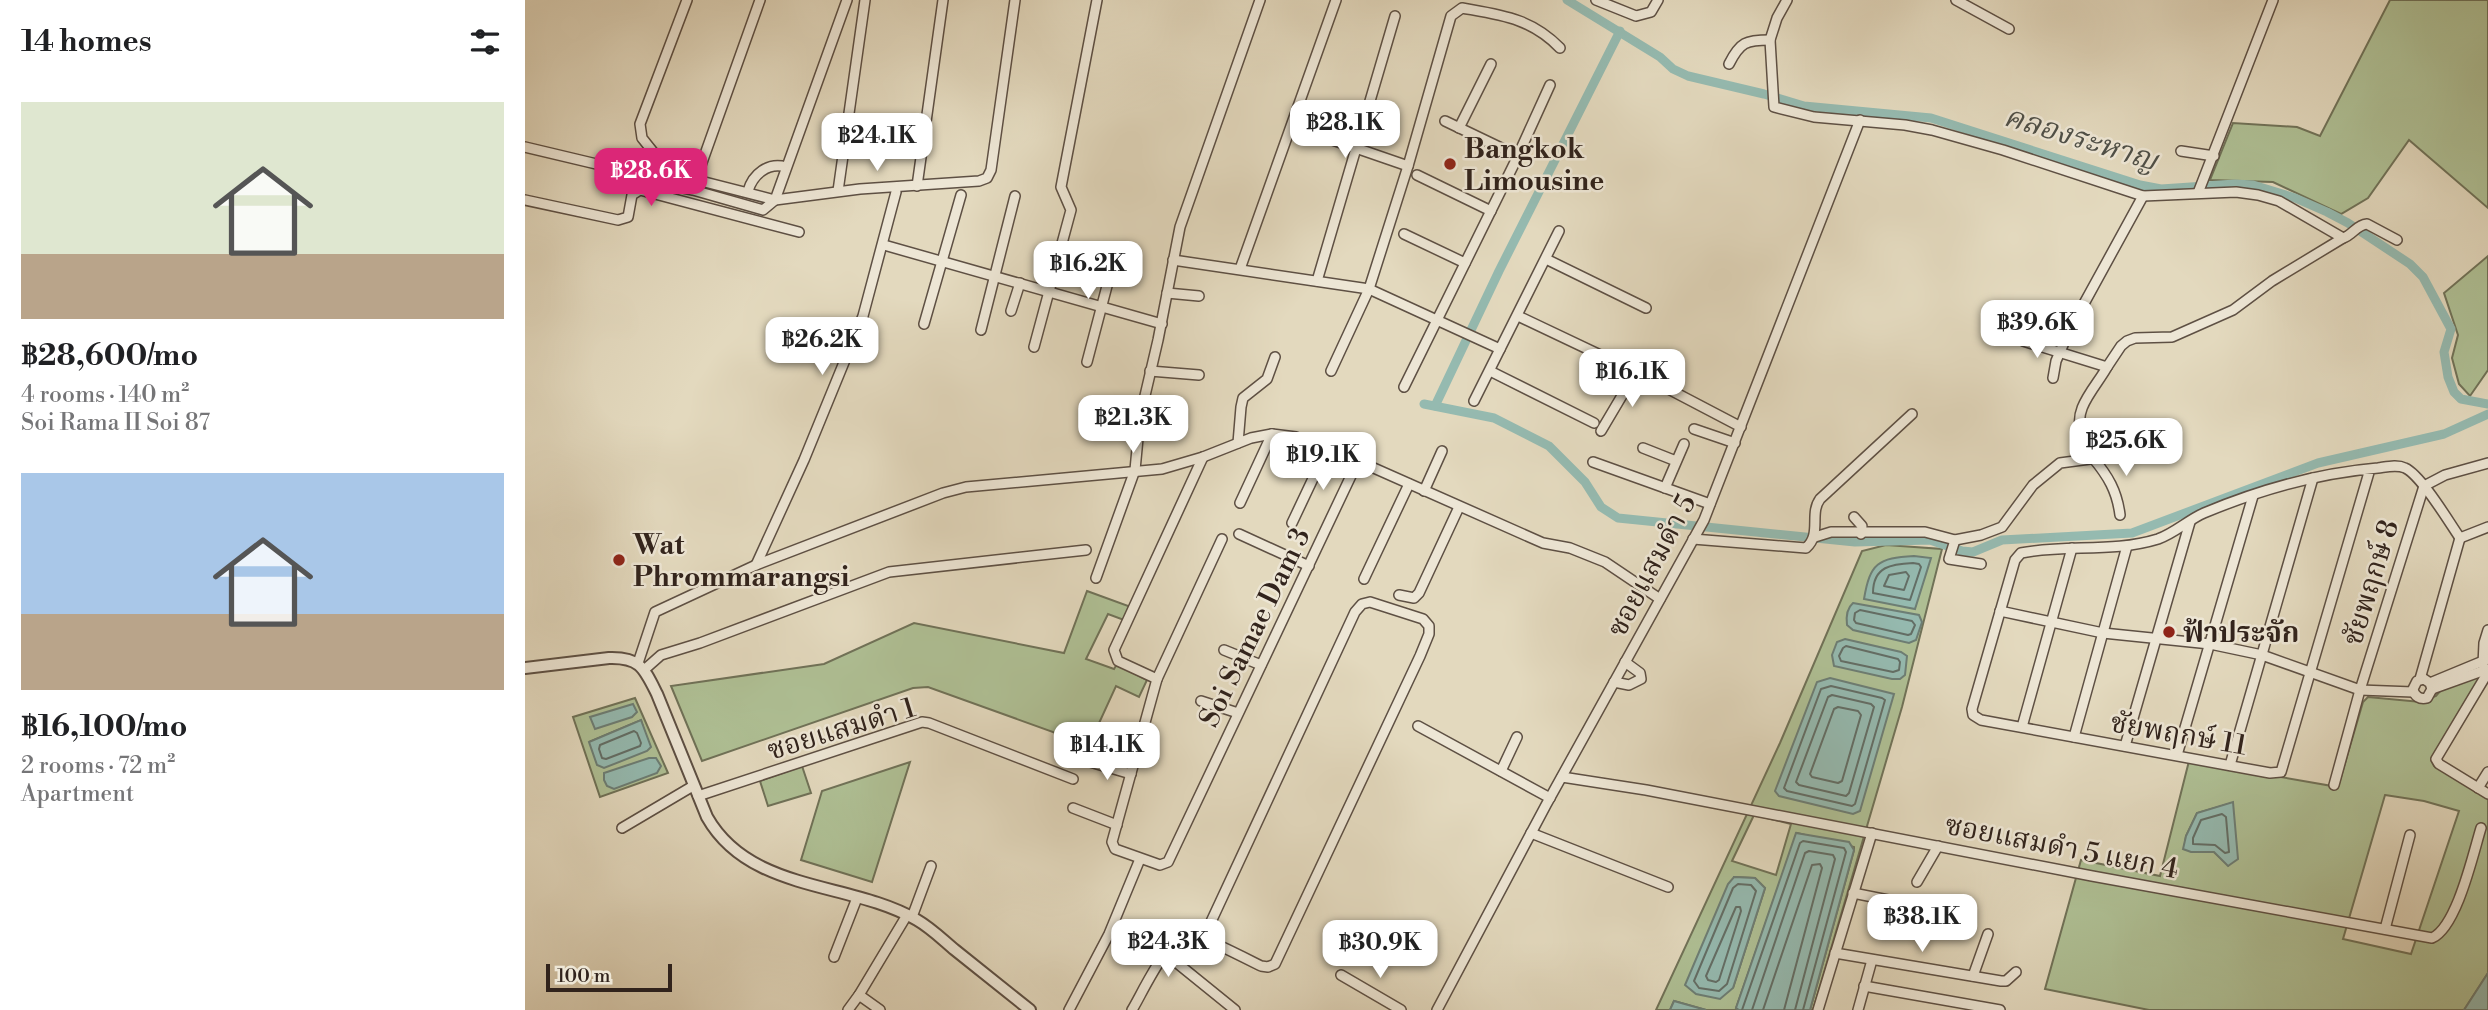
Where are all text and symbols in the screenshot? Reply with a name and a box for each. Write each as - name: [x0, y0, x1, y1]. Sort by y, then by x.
- text: 14 homes: [21, 23, 152, 61]
- icon: filters: [466, 23, 504, 61]
- water label: คลองระหาญ: [1999, 98, 2164, 181]
- pin: ฿28.1K: [1288, 100, 1402, 160]
- text: ฿28.1K: [1306, 109, 1384, 137]
- pin: ฿24.1K: [820, 114, 934, 173]
- text: ฿24.1K: [837, 122, 917, 150]
- place label: Bangkok Limousine: [1464, 132, 1604, 199]
- icon: home: [200, 148, 326, 274]
- pin: ฿28.6K: [594, 148, 708, 208]
- marker: Bangkok Limousine: [1442, 156, 1458, 172]
- text: ฿28.6K: [610, 157, 692, 185]
- pin: ฿16.2K: [1031, 242, 1145, 301]
- text: ฿16.2K: [1050, 250, 1126, 278]
- pin: ฿39.6K: [1980, 300, 2094, 360]
- text: ฿39.6K: [1997, 309, 2077, 337]
- pin: ฿26.2K: [765, 318, 879, 377]
- text: ฿26.2K: [781, 326, 863, 354]
- text: ฿28,600/mo: [21, 337, 198, 375]
- pin: ฿16.1K: [1575, 350, 1689, 409]
- text: ฿16.1K: [1595, 358, 1669, 386]
- text: 4 rooms · 140 m²: [21, 381, 189, 409]
- pin: ฿21.3K: [1076, 396, 1190, 455]
- text: ฿21.3K: [1094, 404, 1172, 432]
- text: Soi Rama II Soi 87: [21, 409, 210, 437]
- pin: ฿25.6K: [2069, 419, 2183, 478]
- text: ฿25.6K: [2086, 427, 2166, 455]
- pin: ฿19.1K: [1266, 433, 1380, 492]
- text: ฿19.1K: [1286, 441, 1360, 469]
- street label: ซอยแสมดำ 5: [1600, 488, 1705, 643]
- street label: ชัยพฤกษ์ 8: [2336, 515, 2407, 650]
- icon: home: [200, 519, 326, 645]
- street label: Soi Samae Dam 3: [1192, 522, 1319, 733]
- place label: Wat Phrommarangsi: [632, 528, 850, 595]
- marker: Wat Phrommarangsi: [611, 552, 627, 568]
- place label: ฟ้าประจัก: [2183, 616, 2299, 651]
- marker: ฟ้าประจัก: [2161, 624, 2177, 640]
- street label: ซอยแสมดำ 1: [763, 690, 920, 769]
- street label: ชัยพฤกษ์ 11: [2108, 705, 2249, 764]
- text: ฿16,100/mo: [21, 708, 187, 746]
- pin: ฿14.1K: [1050, 722, 1164, 782]
- text: ฿14.1K: [1070, 731, 1144, 759]
- text: 2 rooms · 72 m²: [21, 752, 175, 780]
- text: Apartment: [21, 780, 134, 808]
- street label: ซอยแสมดำ 5 แยก 4: [1942, 808, 2181, 887]
- pin: ฿38.1K: [1865, 894, 1979, 954]
- text: ฿38.1K: [1883, 903, 1961, 931]
- pin: ฿24.3K: [1111, 920, 1225, 979]
- pin: ฿30.9K: [1323, 920, 1437, 980]
- text: ฿24.3K: [1127, 928, 1209, 956]
- text: ฿30.9K: [1339, 929, 1421, 957]
- scale bar: [546, 961, 672, 993]
- text: 100 m: [557, 964, 610, 988]

